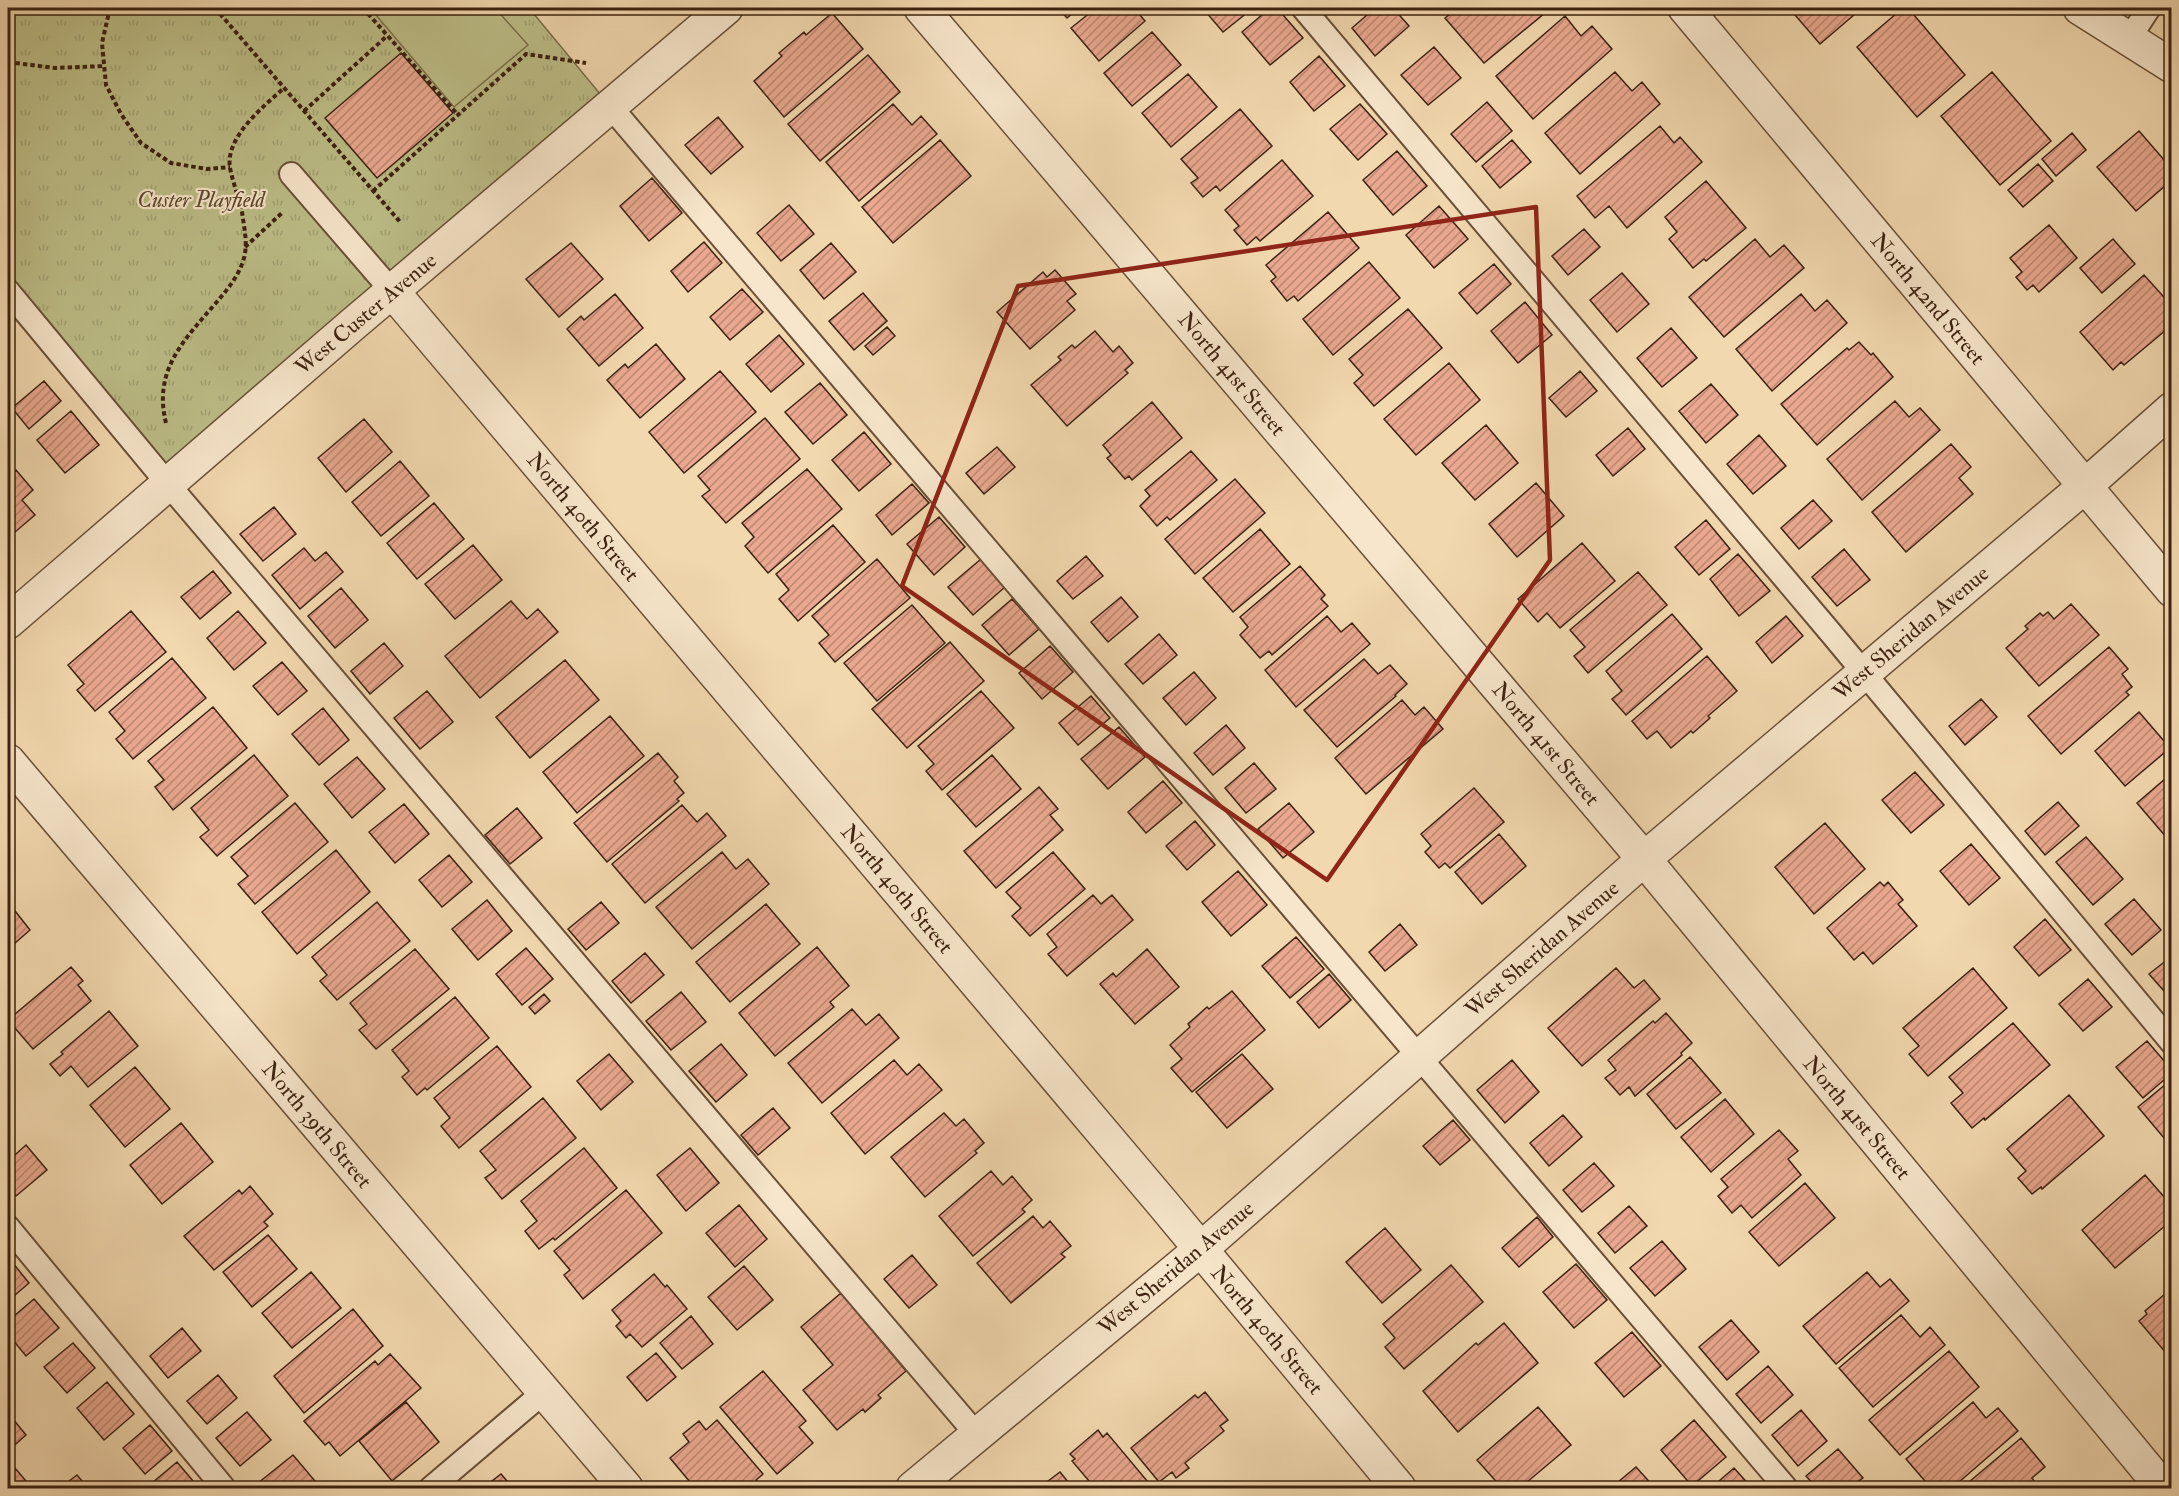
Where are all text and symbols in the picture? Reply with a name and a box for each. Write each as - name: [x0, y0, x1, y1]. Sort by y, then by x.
- park label: Custer Playfield: [137, 186, 267, 214]
- street label: North 42nd Street: [1865, 227, 1991, 371]
- street label: West Custer Avenue: [289, 247, 443, 382]
- street label: North 41st Street: [1172, 306, 1292, 442]
- street label: North 40th Street: [521, 446, 645, 588]
- street label: West Sheridan Avenue: [1826, 559, 1995, 707]
- street label: North 41st Street: [1486, 676, 1606, 812]
- street label: North 40th Street: [835, 818, 959, 960]
- street label: West Sheridan Avenue: [1458, 874, 1625, 1024]
- street label: North 41st Street: [1797, 1050, 1917, 1186]
- street label: North 39th Street: [256, 1056, 378, 1194]
- street label: West Sheridan Avenue: [1091, 1194, 1260, 1342]
- street label: North 40th Street: [1205, 1259, 1329, 1401]

